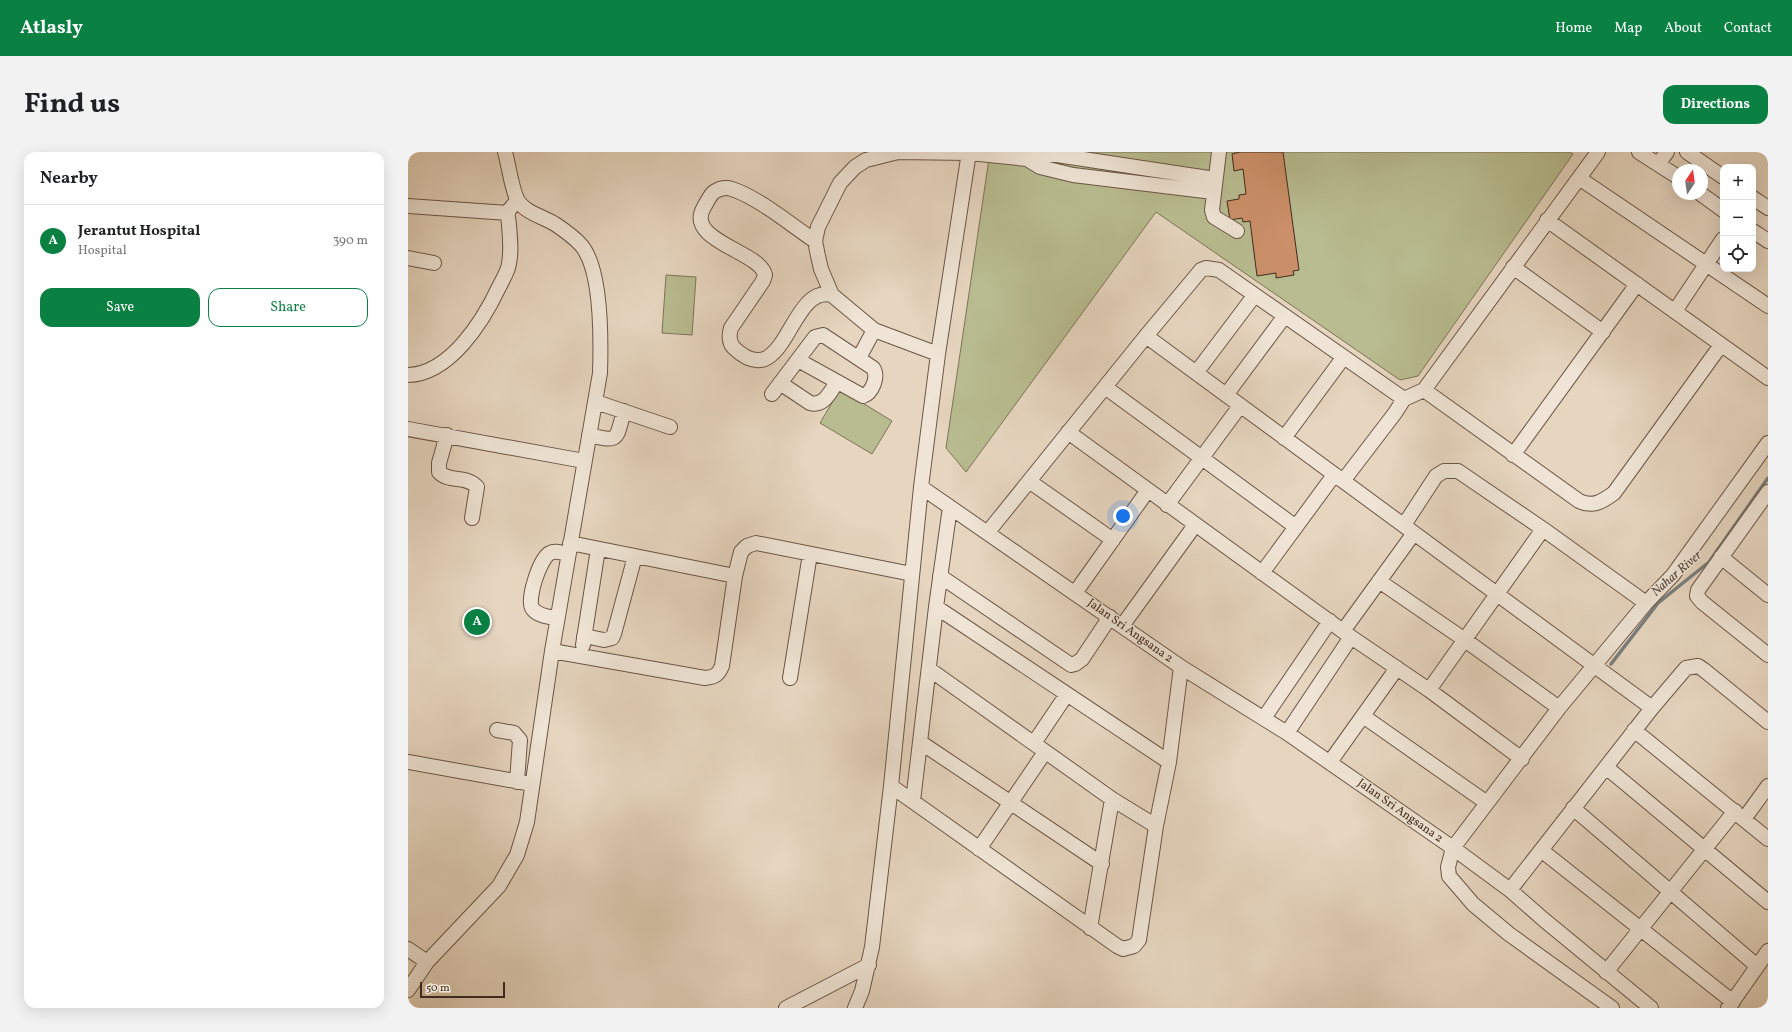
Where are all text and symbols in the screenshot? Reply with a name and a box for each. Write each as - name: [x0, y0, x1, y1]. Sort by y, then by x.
- text: Atlasly: [20, 15, 83, 41]
- text: Home: [1555, 19, 1592, 38]
- text: Map: [1614, 19, 1642, 38]
- text: About: [1664, 19, 1702, 38]
- text: Contact: [1724, 19, 1772, 38]
- text: Find us: [24, 85, 120, 124]
- button: Directions: [1663, 85, 1768, 124]
- north arrow: [1672, 164, 1708, 200]
- map controls: [1720, 164, 1756, 272]
- button: +: [1720, 164, 1756, 200]
- text: Nearby: [40, 167, 98, 190]
- button: −: [1720, 200, 1756, 236]
- text: Jerantut Hospital: [78, 221, 200, 242]
- text: A: [48, 232, 58, 250]
- text: 390 m: [333, 232, 368, 250]
- button: locate: [1720, 236, 1756, 272]
- text: Hospital: [78, 242, 127, 260]
- button: Save: [40, 288, 200, 327]
- button: Share: [208, 288, 368, 327]
- your location: [1113, 506, 1133, 526]
- water label: Nahar River: [1648, 547, 1706, 601]
- street label: Jalan Sri Angsana 2: [1084, 595, 1176, 667]
- pin: A: [464, 607, 490, 637]
- street label: Jalan Sri Angsana 2: [1354, 775, 1446, 847]
- scale bar: [420, 980, 505, 999]
- text: 50 m: [426, 981, 450, 996]

